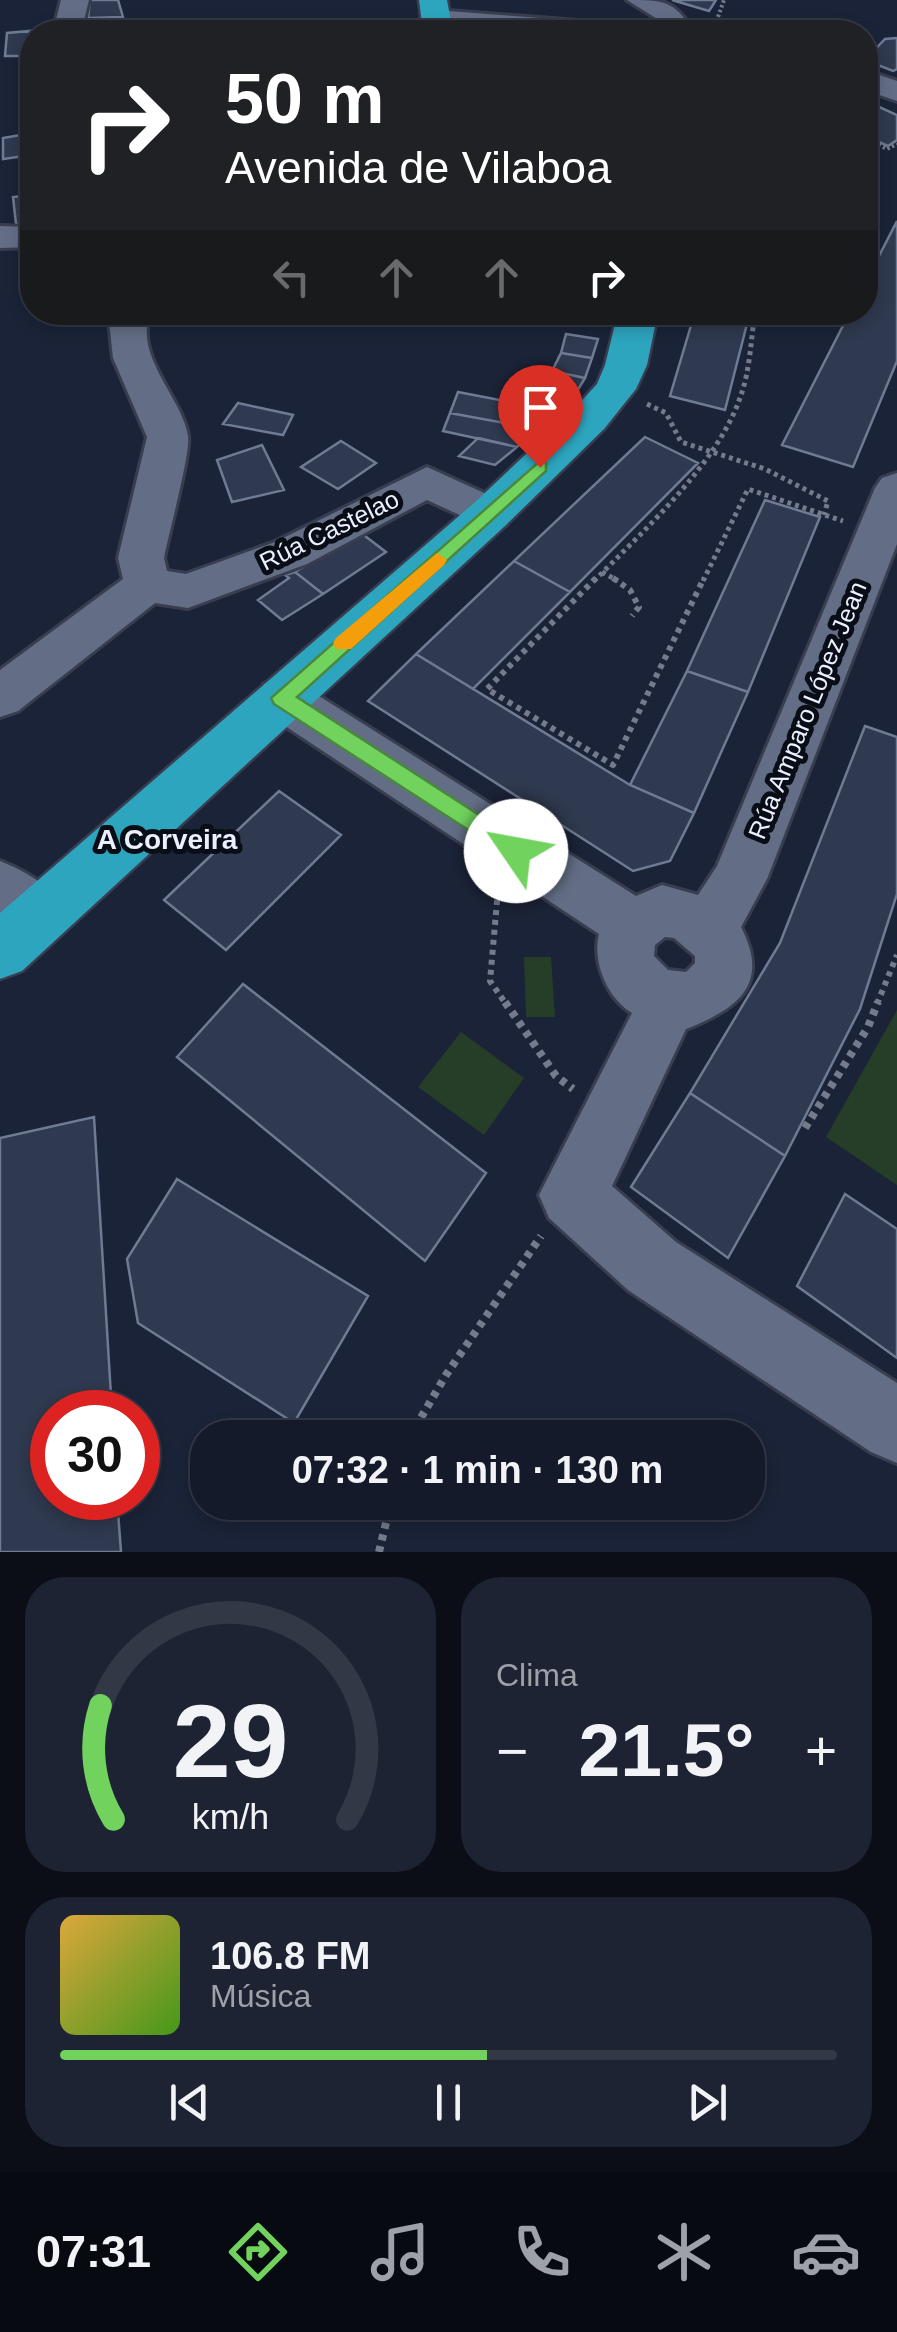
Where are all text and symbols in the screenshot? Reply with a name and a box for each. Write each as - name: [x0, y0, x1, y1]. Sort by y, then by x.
- icon: right: [60, 60, 190, 190]
- text: 50 m: [225, 60, 385, 138]
- text: Avenida de Vilaboa: [225, 142, 611, 193]
- icon: left: [264, 250, 319, 305]
- icon: ahead: [369, 250, 424, 305]
- icon: ahead: [474, 250, 529, 305]
- icon: right: [579, 250, 634, 305]
- pin: [498, 365, 583, 468]
- icon: arrive: [513, 380, 568, 435]
- street label: Rúa Castelao: [255, 484, 403, 576]
- street label: Rúa Amparo López Jean: [742, 577, 872, 843]
- position arrow: [464, 799, 568, 903]
- district label: A Corveira: [97, 824, 238, 855]
- speed limit sign: 30: [30, 1390, 160, 1520]
- text: 07:32 · 1 min · 130 m: [292, 1449, 663, 1491]
- text: Clima: [496, 1657, 578, 1693]
- text: 29: [173, 1683, 288, 1799]
- text: 21.5°: [579, 1708, 754, 1792]
- text: −: [496, 1720, 528, 1782]
- text: +: [805, 1720, 837, 1782]
- text: km/h: [192, 1797, 269, 1837]
- text: 106.8 FM: [210, 1935, 371, 1977]
- text: Música: [210, 1978, 311, 2014]
- icon: previous: [162, 2075, 217, 2130]
- icon: pause: [421, 2075, 476, 2130]
- icon: next: [680, 2075, 735, 2130]
- icon: directions: [223, 2217, 293, 2287]
- icon: music: [365, 2217, 435, 2287]
- icon: phone: [507, 2217, 577, 2287]
- icon: climate: [649, 2217, 719, 2287]
- icon: car: [791, 2217, 861, 2287]
- text: 07:31: [36, 2226, 151, 2277]

